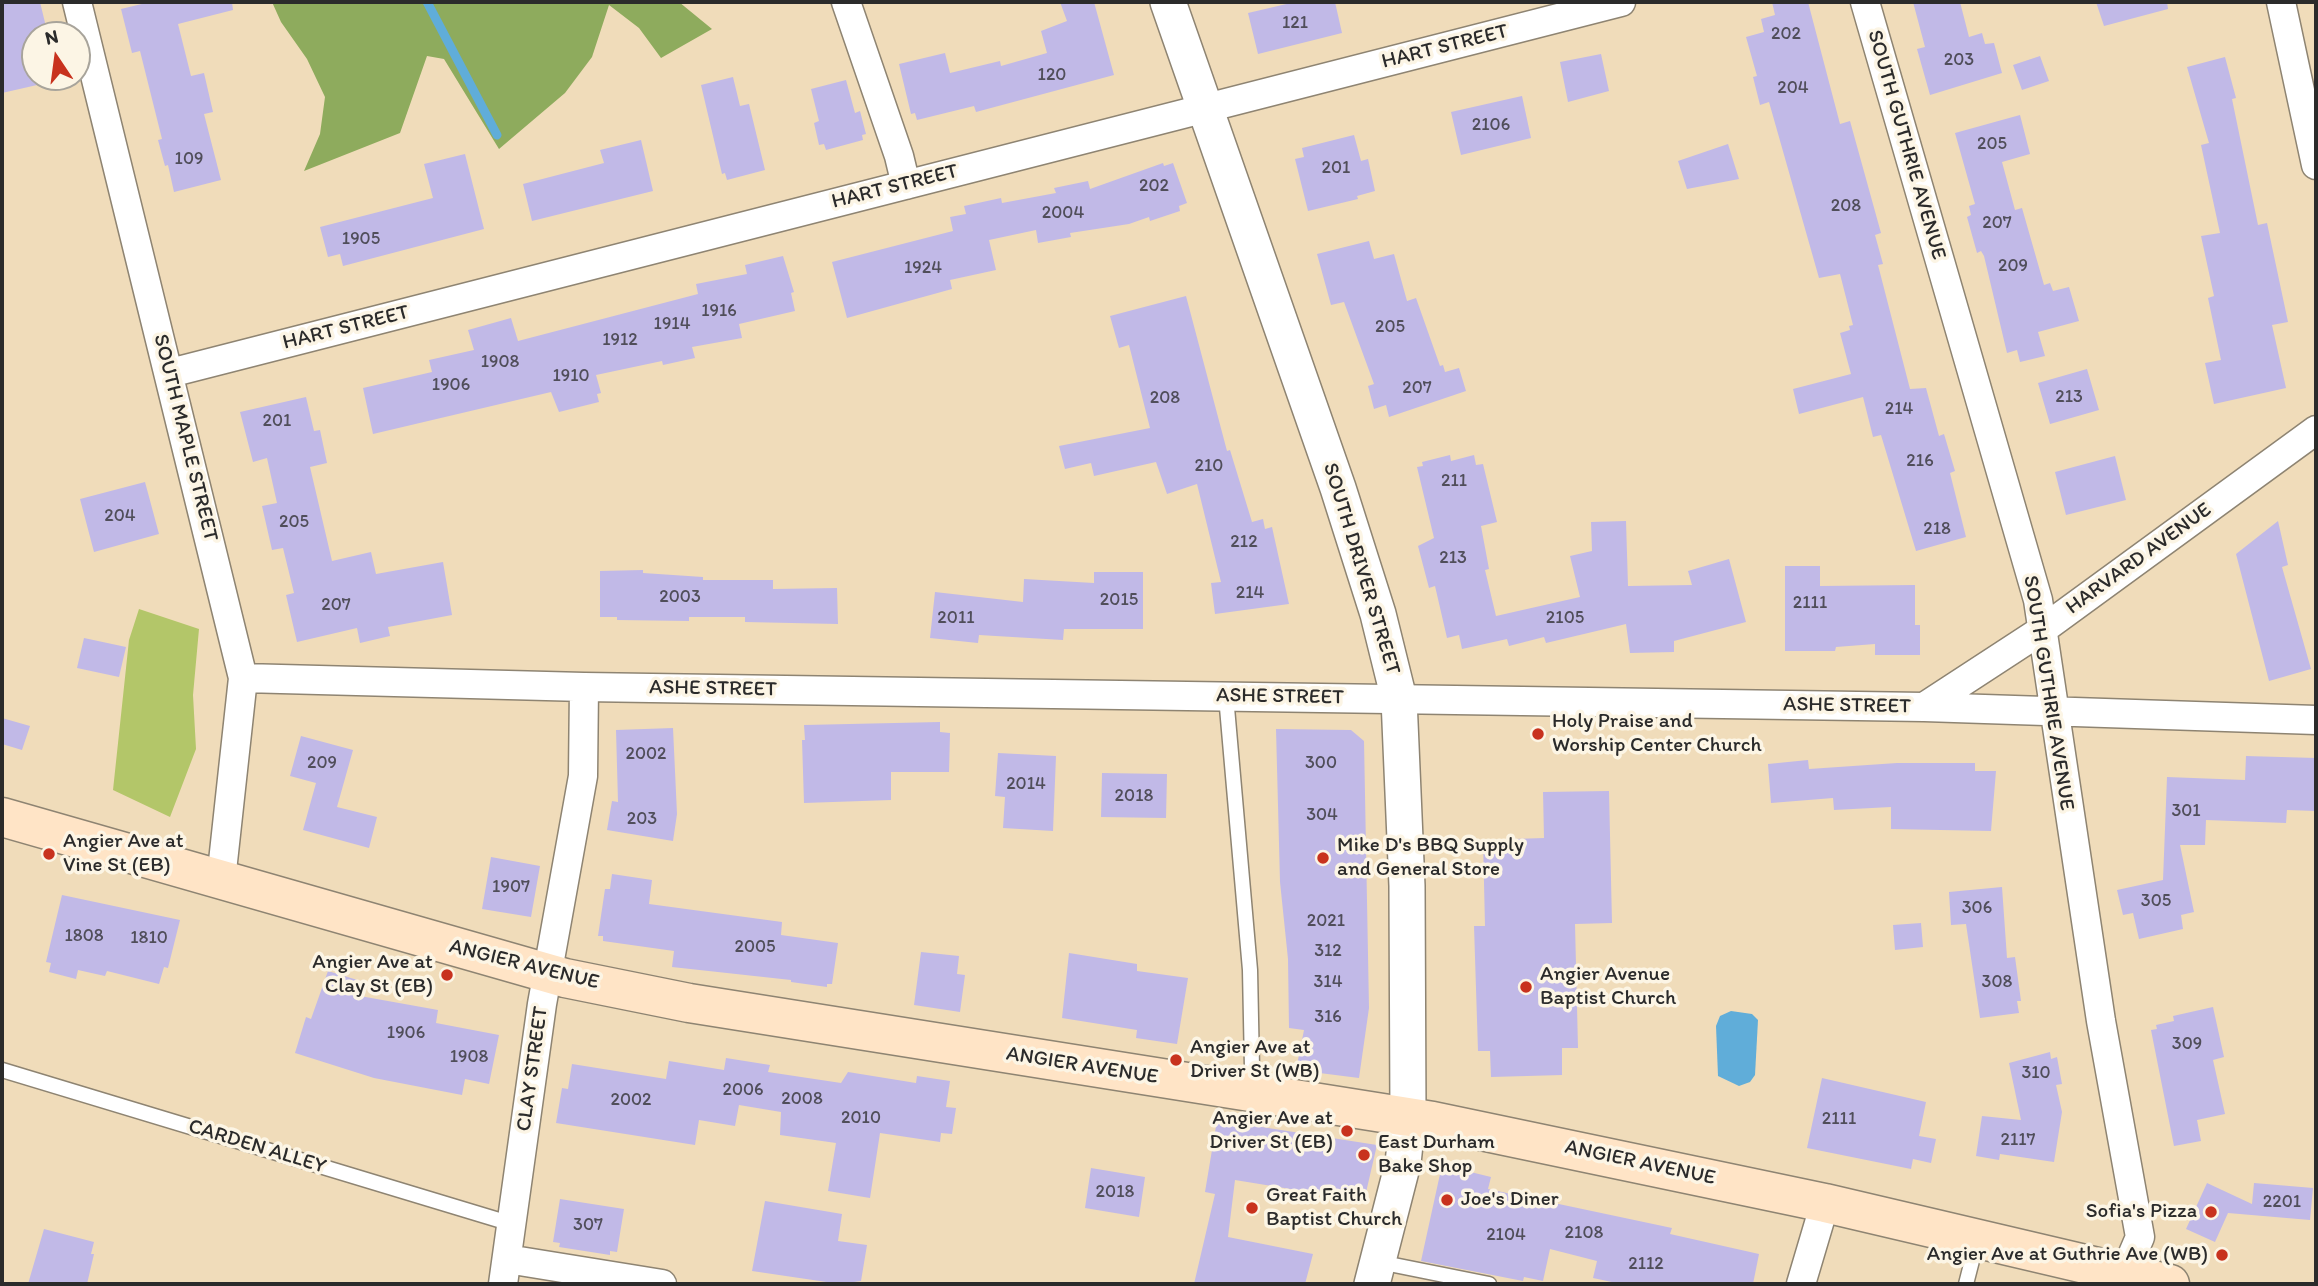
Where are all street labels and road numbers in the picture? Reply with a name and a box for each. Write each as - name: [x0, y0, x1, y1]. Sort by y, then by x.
- street label: HART STREET: [1379, 19, 1511, 75]
- street label: SOUTH GUTHRIE AVENUE: [1861, 27, 1951, 263]
- street label: HART STREET: [829, 159, 961, 215]
- street label: HART STREET: [280, 300, 412, 356]
- street label: SOUTH MAPLE STREET: [147, 332, 223, 544]
- street label: SOUTH DRIVER STREET: [1317, 460, 1405, 678]
- street label: HARVARD AVENUE: [2061, 498, 2217, 620]
- street label: SOUTH GUTHRIE AVENUE: [2017, 574, 2079, 812]
- street label: ASHE STREET: [649, 675, 777, 703]
- street label: ASHE STREET: [1216, 683, 1344, 711]
- street label: ASHE STREET: [1783, 692, 1911, 720]
- street label: ANGIER AVENUE: [447, 934, 601, 996]
- street label: CLAY STREET: [512, 1005, 554, 1133]
- street label: ANGIER AVENUE: [1004, 1042, 1160, 1090]
- street label: CARDEN ALLEY: [185, 1114, 329, 1180]
- street label: ANGIER AVENUE: [1562, 1135, 1718, 1191]

